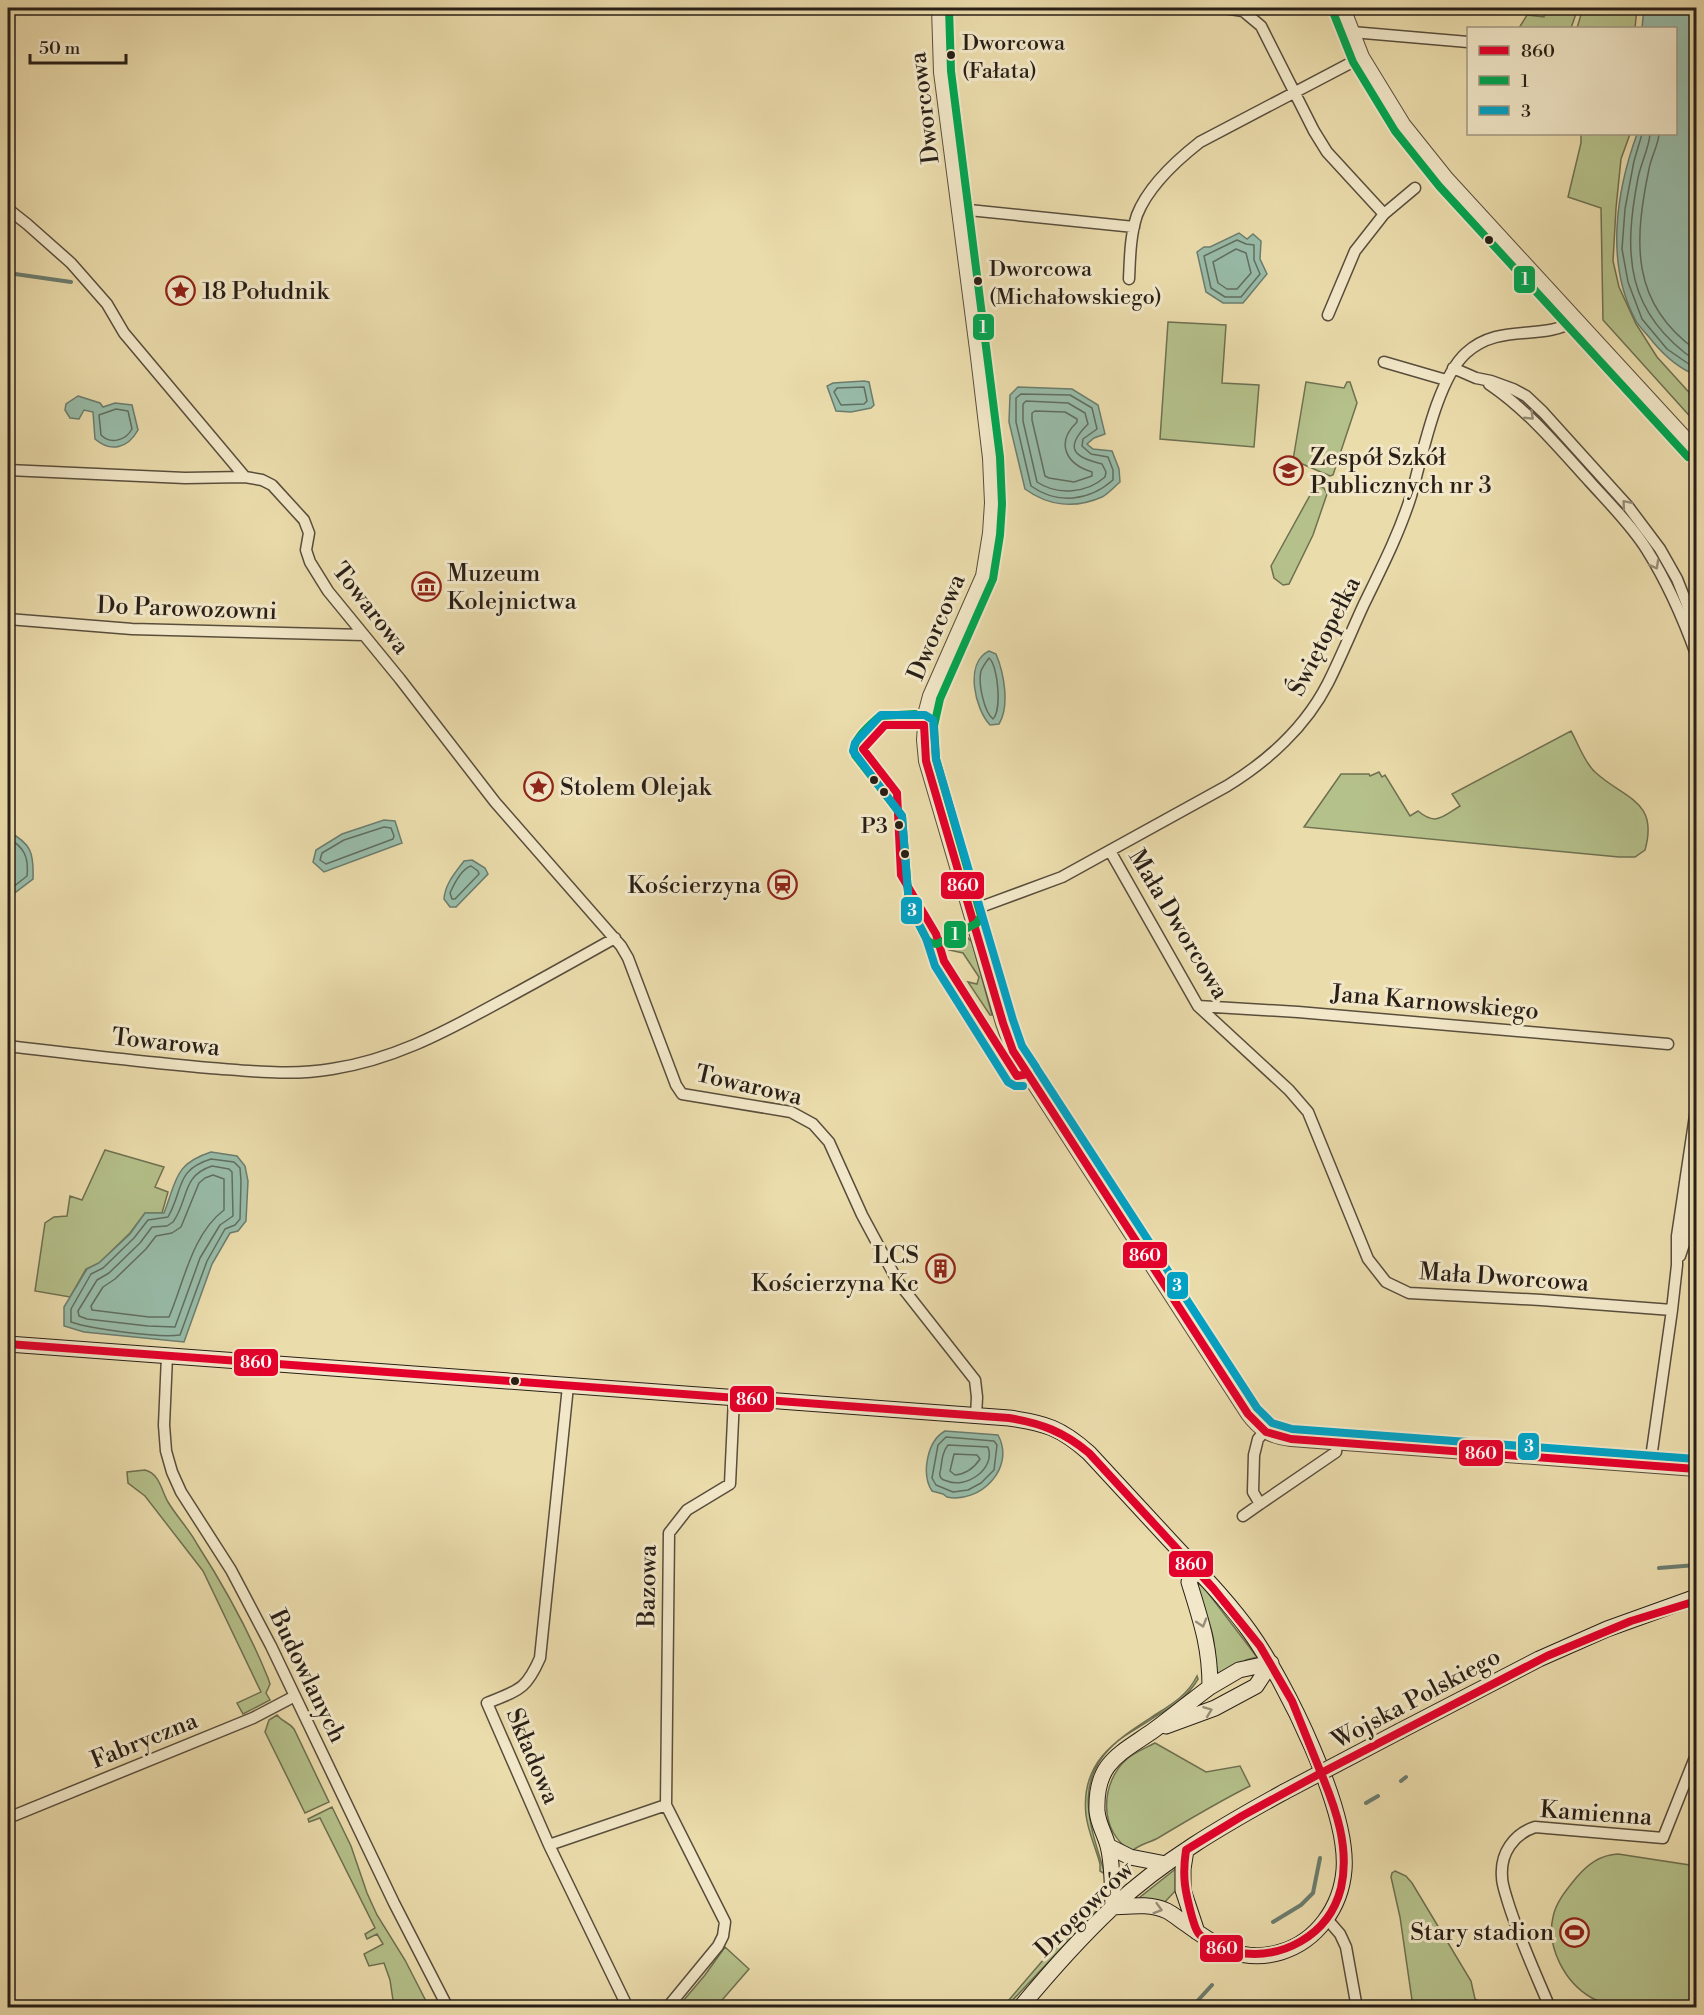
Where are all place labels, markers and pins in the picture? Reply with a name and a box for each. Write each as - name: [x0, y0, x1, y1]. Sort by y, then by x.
- place label: Dworcowa (Fałata): [962, 30, 1066, 85]
- marker: Dworcowa (Fałata): [945, 49, 957, 61]
- unlabelled marker: [1483, 234, 1495, 246]
- place label: Dworcowa (Michałowskiego): [989, 256, 1162, 311]
- place icon: 18 Południk: [165, 275, 197, 307]
- marker: Dworcowa (Michałowskiego): [972, 275, 984, 287]
- place label: 18 Południk: [202, 277, 330, 307]
- place label: Zespół Szkół Publicznych nr 3: [1310, 443, 1492, 501]
- school or university icon: Zespół Szkół Publicznych nr 3: [1273, 455, 1305, 487]
- place label: Muzeum Kolejnictwa: [447, 559, 577, 617]
- museum icon: Muzeum Kolejnictwa: [410, 571, 442, 603]
- place icon: Stolem Olejak: [523, 771, 555, 803]
- place label: Stolem Olejak: [560, 773, 713, 803]
- unlabelled marker: [868, 774, 880, 786]
- unlabelled marker: [878, 786, 890, 798]
- place label: P3: [861, 813, 888, 840]
- marker: P3: [893, 819, 905, 831]
- unlabelled marker: [899, 848, 911, 860]
- station icon: Kościerzyna: [766, 869, 798, 901]
- place label: Kościerzyna: [628, 871, 762, 901]
- place label: LCS Kościerzyna Kc: [751, 1241, 919, 1299]
- building icon: LCS Kościerzyna Kc: [924, 1253, 956, 1285]
- unlabelled marker: [509, 1375, 521, 1387]
- sports icon: Stary stadion: [1559, 1916, 1591, 1948]
- place label: Stary stadion: [1410, 1918, 1554, 1948]

